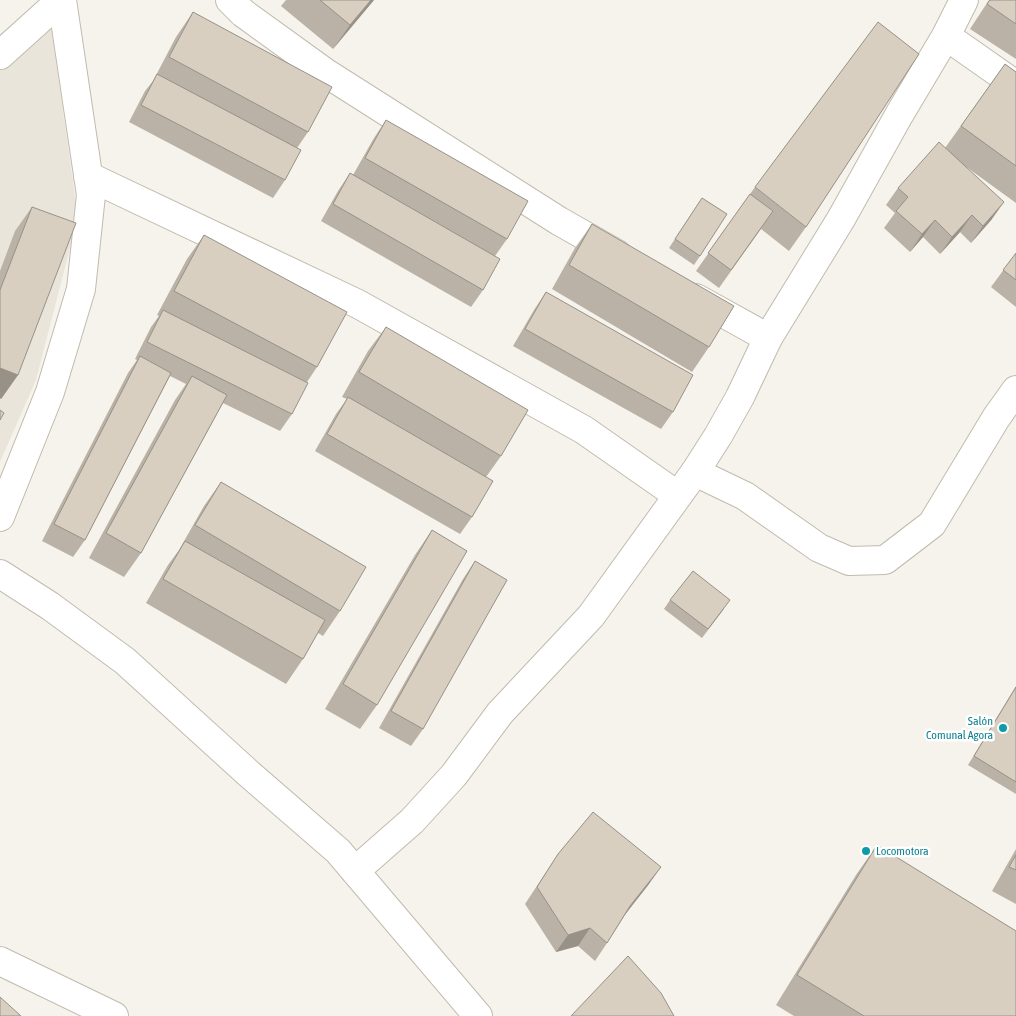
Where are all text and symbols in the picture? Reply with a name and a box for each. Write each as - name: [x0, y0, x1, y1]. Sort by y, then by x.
- place label: Salón Comunal Agora: [926, 714, 993, 742]
- marker: Salón Comunal Agora: [997, 722, 1009, 734]
- place label: Locomotora: [876, 844, 929, 858]
- marker: Locomotora: [860, 845, 872, 857]

